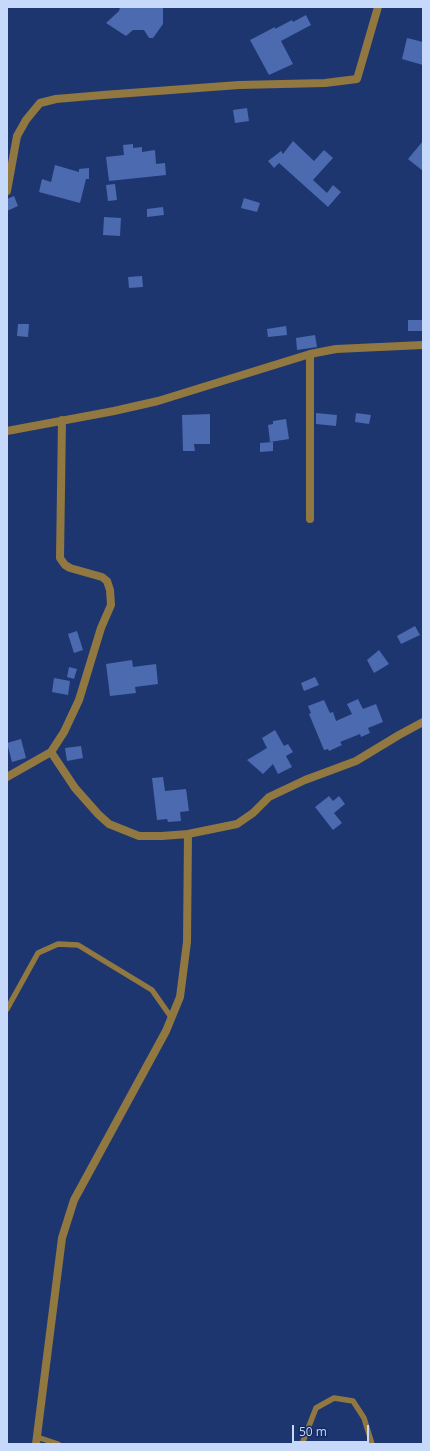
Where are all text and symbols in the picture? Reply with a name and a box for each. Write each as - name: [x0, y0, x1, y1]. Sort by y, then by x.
- scale bar: [294, 1417, 371, 1443]
- text: 50 m: [299, 1423, 327, 1440]

